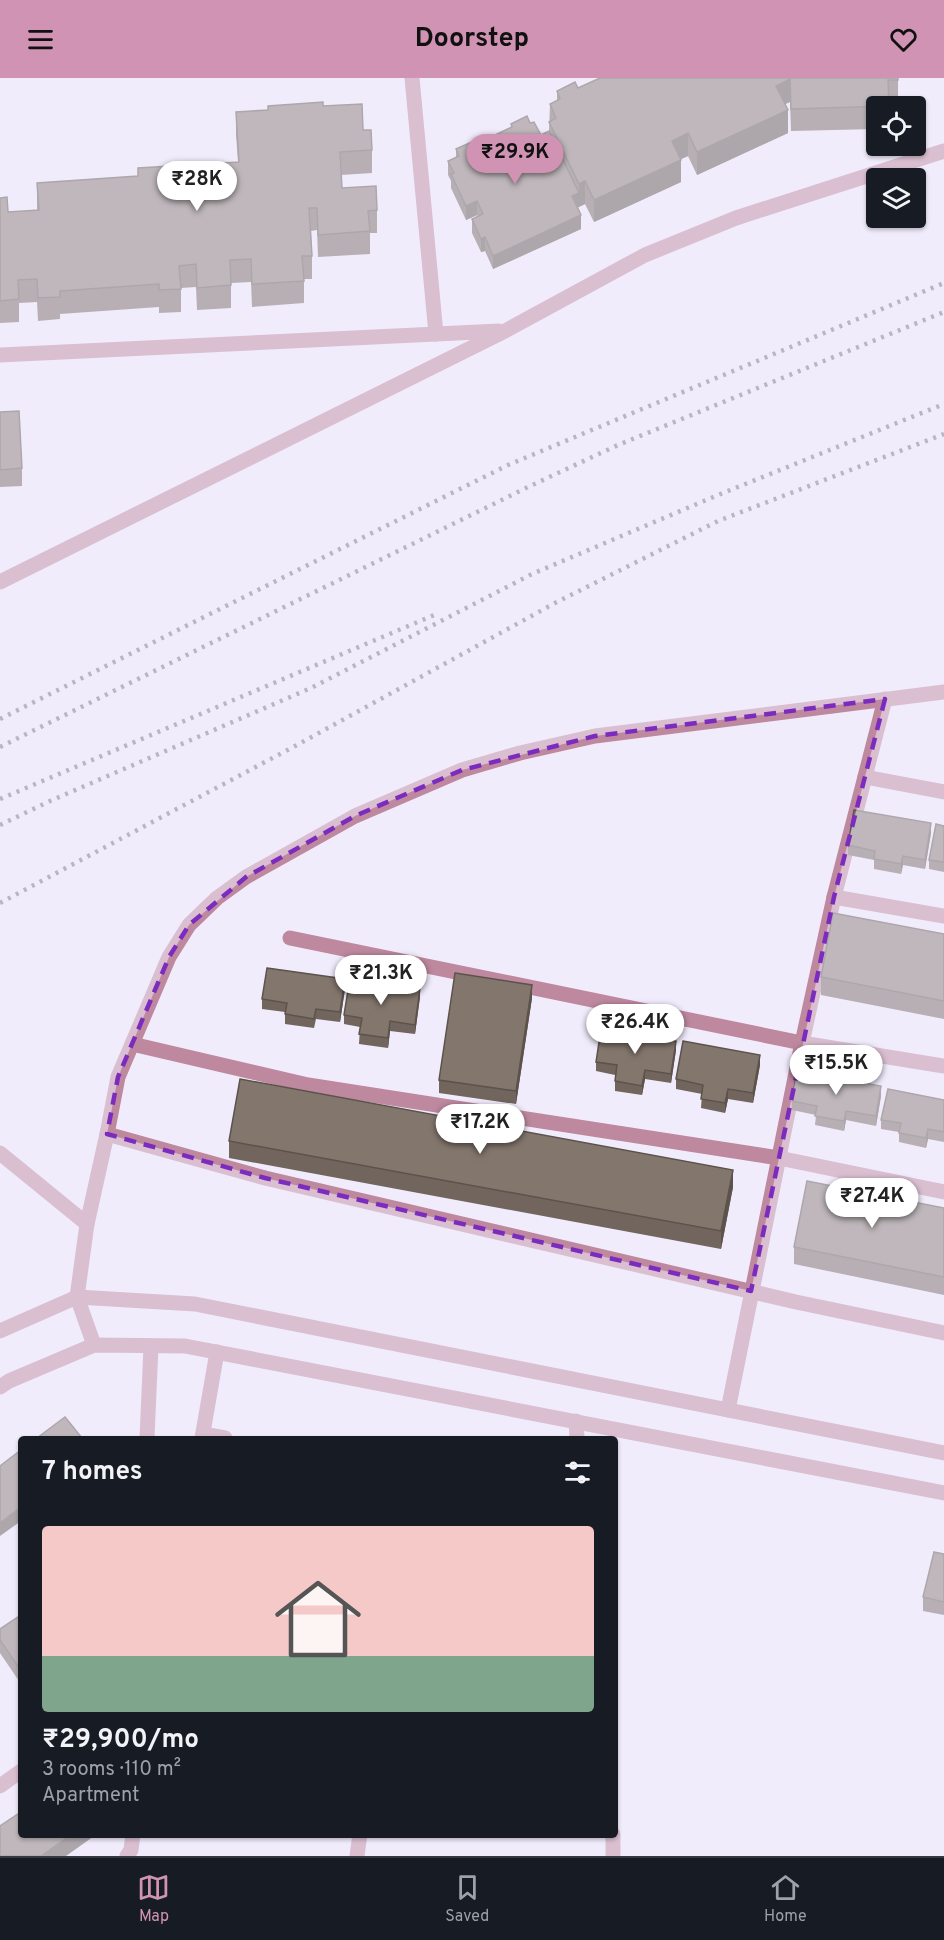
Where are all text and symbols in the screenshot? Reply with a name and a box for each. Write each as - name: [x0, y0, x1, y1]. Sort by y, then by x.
- text: Doorstep: [415, 22, 529, 56]
- icon: menu: [24, 23, 57, 56]
- icon: heart: [887, 23, 920, 56]
- map controls: [866, 96, 926, 228]
- button: locate: [866, 96, 926, 156]
- pin: ₹29.9K: [466, 134, 564, 185]
- text: ₹29.9K: [481, 140, 549, 166]
- pin: ₹28K: [161, 161, 233, 212]
- text: ₹28K: [171, 167, 223, 193]
- button: layers: [866, 168, 926, 228]
- pin: ₹21.3K: [332, 955, 430, 1006]
- text: ₹21.3K: [349, 961, 413, 987]
- pin: ₹26.4K: [586, 1004, 684, 1055]
- text: ₹26.4K: [600, 1010, 670, 1036]
- pin: ₹15.5K: [787, 1045, 885, 1096]
- text: ₹15.5K: [804, 1051, 868, 1077]
- pin: ₹17.2K: [431, 1104, 529, 1155]
- text: ₹17.2K: [450, 1110, 510, 1136]
- pin: ₹27.4K: [823, 1178, 921, 1229]
- text: ₹27.4K: [839, 1184, 905, 1210]
- text: 7 homes: [42, 1456, 142, 1489]
- icon: filters: [561, 1456, 594, 1489]
- icon: home: [264, 1565, 372, 1673]
- text: ₹29,900/mo: [42, 1724, 199, 1757]
- text: 3 rooms · 110 m²: [42, 1757, 181, 1783]
- text: Apartment: [42, 1783, 140, 1809]
- tab: Map: [137, 1871, 170, 1927]
- tab: Saved: [445, 1871, 489, 1927]
- tab: Home: [764, 1871, 807, 1927]

